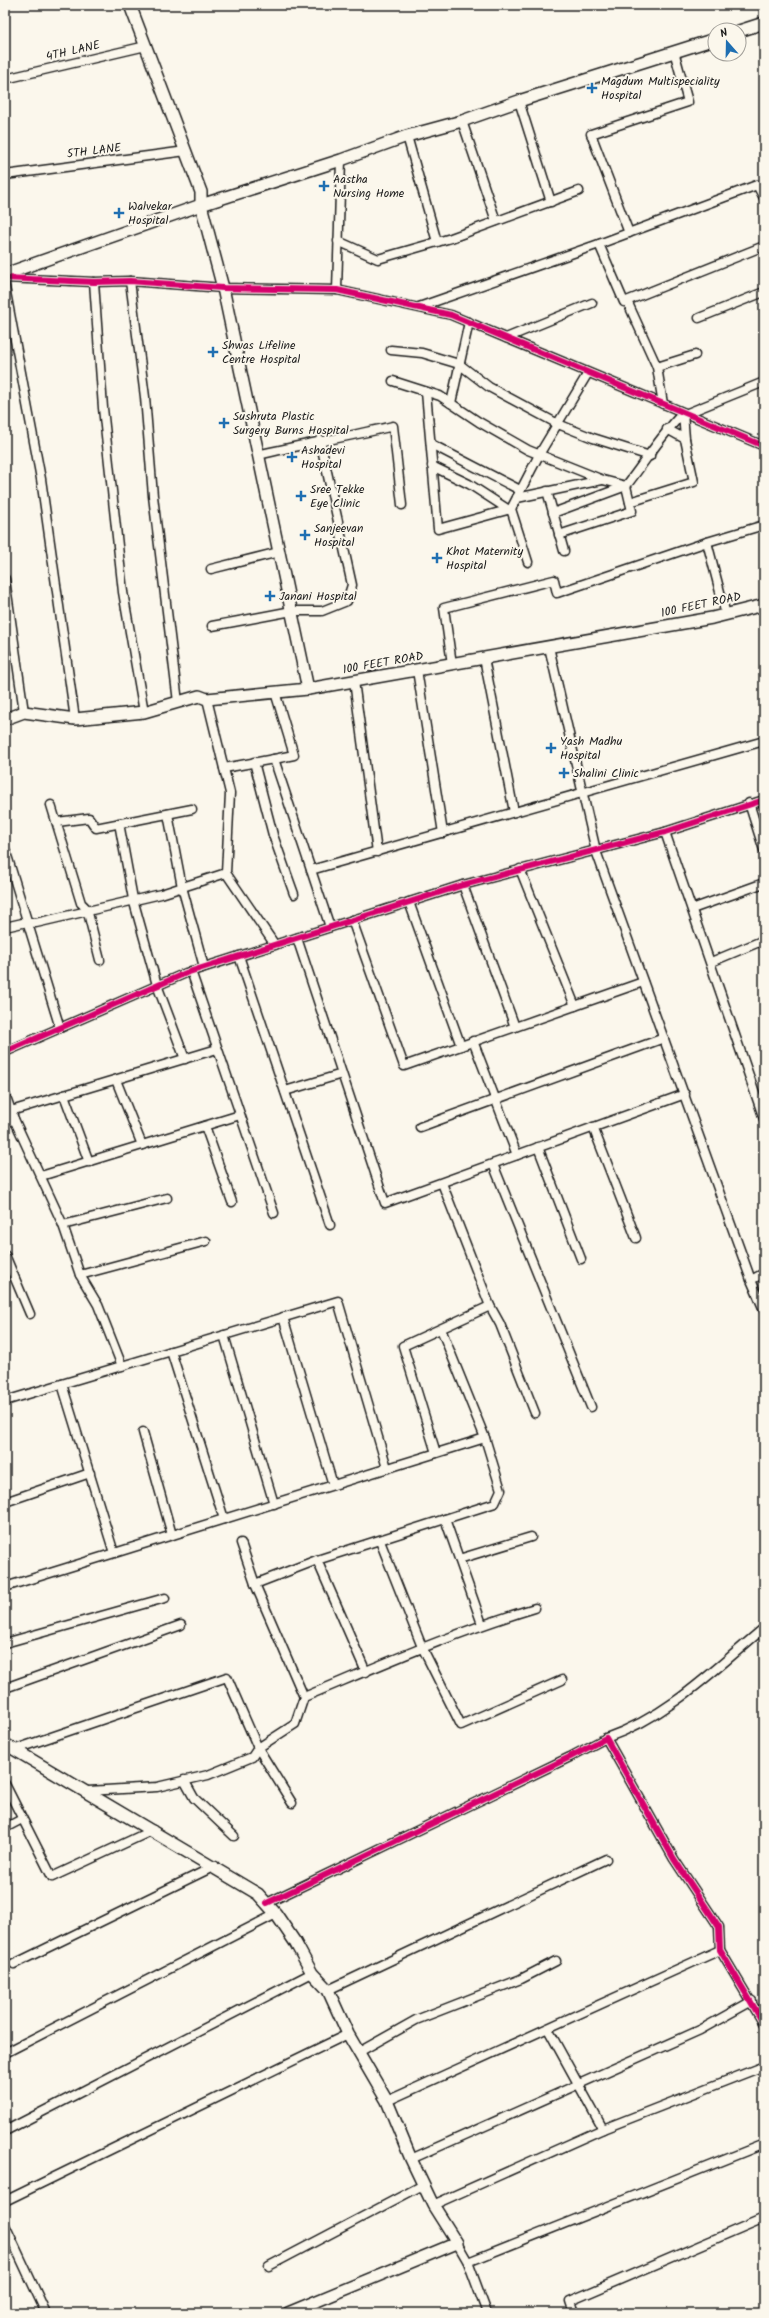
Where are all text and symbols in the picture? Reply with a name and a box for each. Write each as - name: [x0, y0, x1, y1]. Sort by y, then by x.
- north arrow: [707, 22, 747, 62]
- text: N: [718, 24, 730, 43]
- street label: 4TH LANE: [44, 35, 103, 66]
- place label: Magdum Multispeciality Hospital: [601, 72, 720, 105]
- marker: Magdum Multispeciality Hospital: [586, 82, 598, 94]
- street label: 5TH LANE: [66, 138, 123, 164]
- place label: Aastha Nursing Home: [333, 170, 405, 203]
- marker: Aastha Nursing Home: [318, 180, 330, 192]
- place label: Walvekar Hospital: [128, 197, 173, 230]
- marker: Walvekar Hospital: [113, 207, 125, 219]
- place label: Shwas Lifeline Centre Hospital: [222, 336, 300, 369]
- marker: Shwas Lifeline Centre Hospital: [207, 346, 219, 358]
- place label: Sushruta Plastic Surgery Burns Hospital: [233, 407, 349, 440]
- marker: Sushruta Plastic Surgery Burns Hospital: [218, 417, 230, 429]
- place label: Ashadevi Hospital: [301, 441, 346, 474]
- marker: Ashadevi Hospital: [286, 451, 298, 463]
- place label: Sree Tekke Eye Clinic: [310, 480, 365, 513]
- marker: Sree Tekke Eye Clinic: [295, 490, 307, 502]
- place label: Sanjeevan Hospital: [314, 519, 363, 552]
- marker: Sanjeevan Hospital: [299, 529, 311, 541]
- place label: Khot Maternity Hospital: [446, 542, 523, 575]
- marker: Khot Maternity Hospital: [431, 552, 443, 564]
- place label: Janani Hospital: [279, 587, 357, 606]
- street label: 100 FEET ROAD: [659, 587, 743, 623]
- marker: Janani Hospital: [264, 590, 276, 602]
- street label: 100 FEET ROAD: [341, 647, 425, 679]
- place label: Yash Madhu Hospital: [560, 732, 622, 765]
- marker: Yash Madhu Hospital: [545, 742, 557, 754]
- place label: Shalini Clinic: [573, 764, 639, 783]
- marker: Shalini Clinic: [558, 767, 570, 779]

